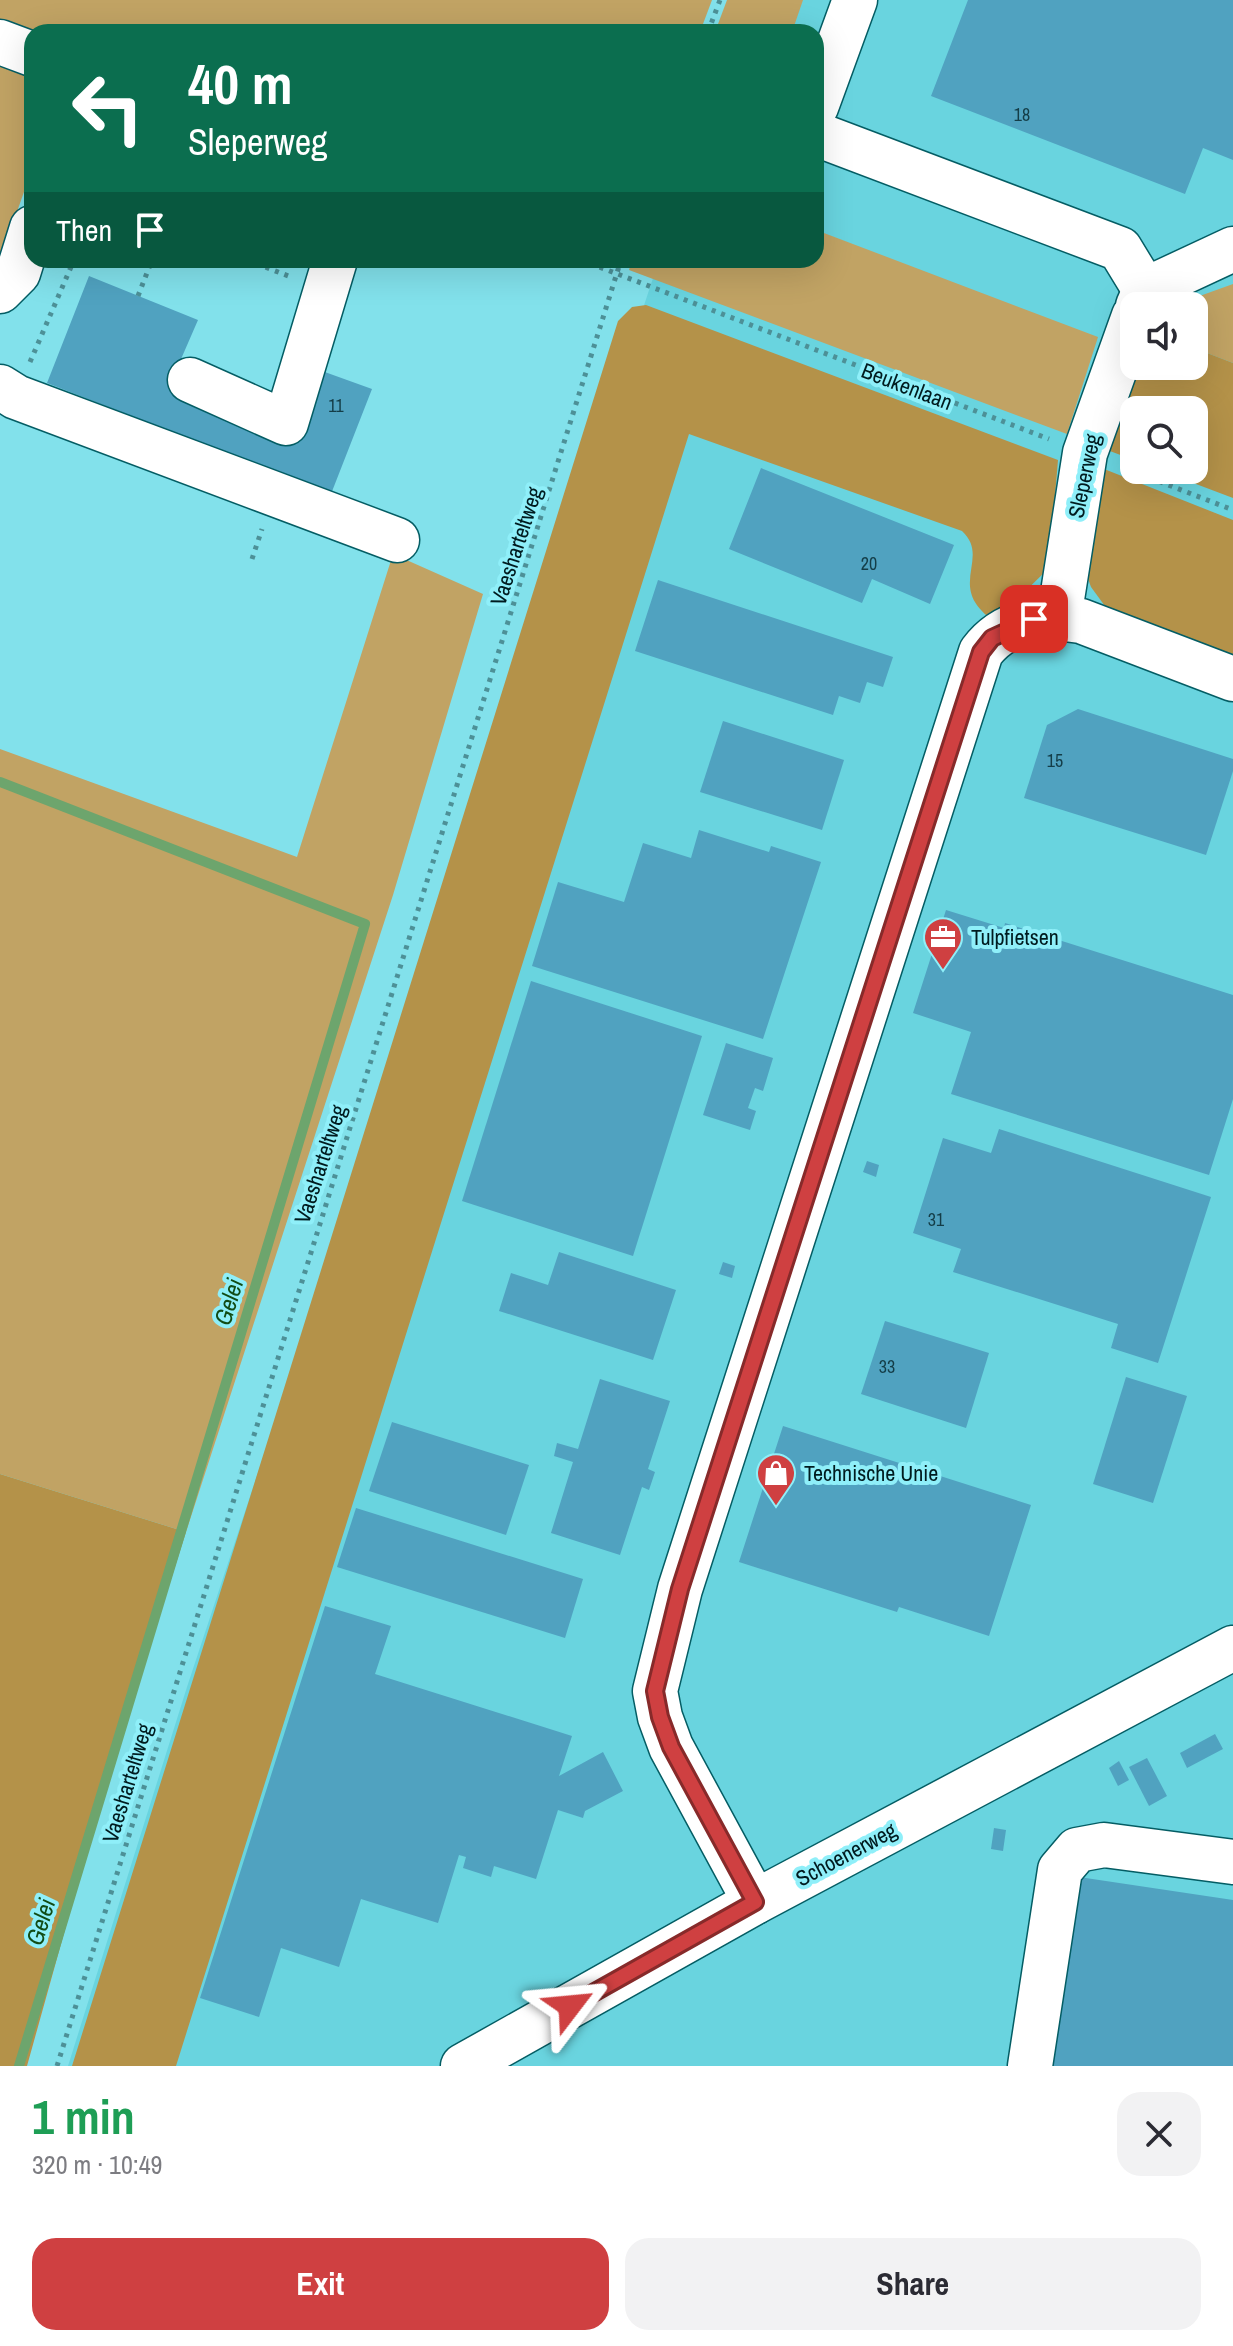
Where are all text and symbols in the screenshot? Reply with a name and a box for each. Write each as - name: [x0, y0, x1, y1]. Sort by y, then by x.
- text: 40 m: [188, 46, 293, 121]
- icon: left: [56, 56, 160, 160]
- house number: 18: [1014, 102, 1030, 127]
- text: Sleperweg: [188, 118, 327, 166]
- icon: arrive: [128, 208, 172, 252]
- text: Then: [56, 210, 112, 250]
- map controls: [1120, 292, 1208, 484]
- button: sound: [1120, 292, 1208, 380]
- street label: Beukenlaan: [857, 355, 957, 417]
- house number: 11: [328, 393, 344, 418]
- button: search: [1120, 396, 1208, 484]
- street label: Sleperweg: [1060, 431, 1108, 521]
- street label: Vaesharteltweg: [483, 483, 549, 609]
- house number: 20: [861, 551, 877, 576]
- pin: [1000, 585, 1068, 653]
- icon: arrive: [1012, 597, 1056, 641]
- house number: 15: [1047, 748, 1063, 773]
- office icon: Tulpfietsen: [922, 916, 964, 971]
- place label: Tulpfietsen: [971, 922, 1059, 952]
- street label: Vaesharteltweg: [287, 1101, 353, 1227]
- house number: 31: [928, 1207, 945, 1232]
- water label: Gelei: [206, 1274, 250, 1329]
- house number: 33: [879, 1354, 895, 1379]
- shop icon: Technische Unie: [755, 1452, 797, 1507]
- place label: Technische Unie: [804, 1458, 938, 1488]
- street label: Vaesharteltweg: [95, 1720, 159, 1846]
- street label: Schoenerweg: [790, 1815, 902, 1893]
- water label: Gelei: [18, 1894, 62, 1949]
- position arrow: [528, 1964, 612, 2048]
- text: 1 min: [32, 2084, 135, 2149]
- button: close: [1117, 2092, 1201, 2176]
- text: 320 m · 10:49: [32, 2147, 162, 2182]
- button: Exit: [32, 2238, 609, 2330]
- button: Share: [625, 2238, 1201, 2330]

